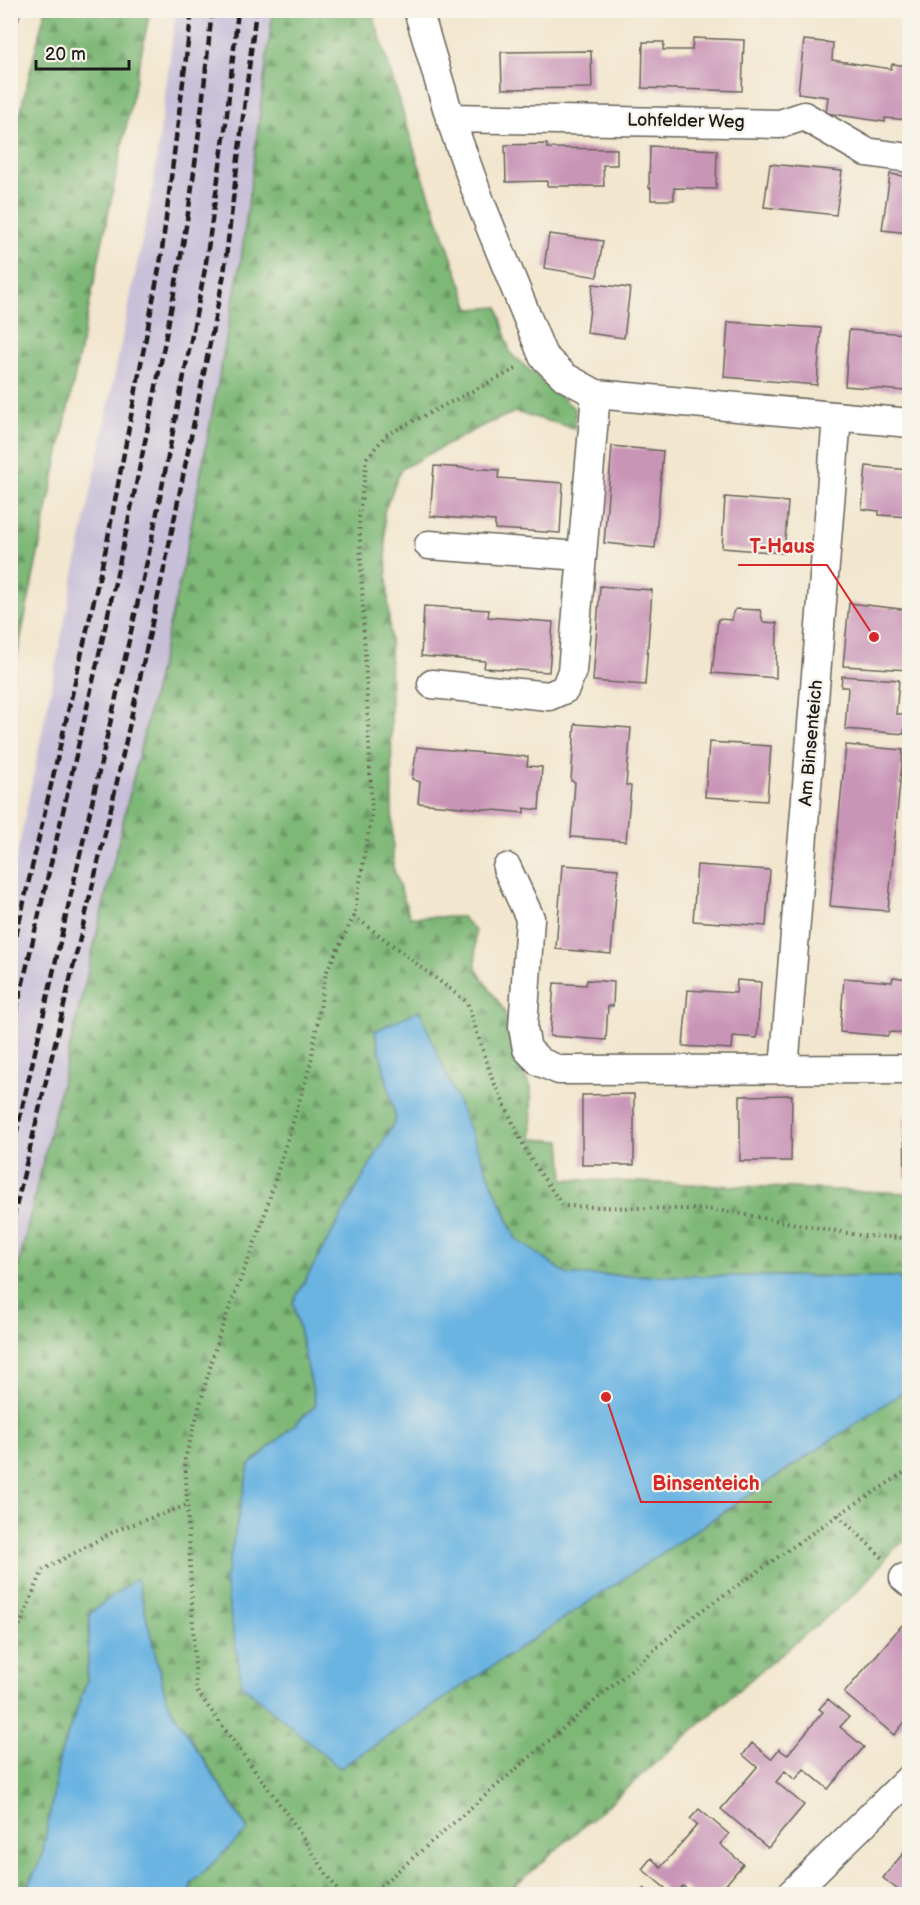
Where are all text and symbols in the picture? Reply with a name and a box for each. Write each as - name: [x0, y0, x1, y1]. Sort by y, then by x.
- scale bar: [36, 33, 129, 71]
- text: 20 m: [45, 44, 86, 65]
- street label: Lohfelder Weg: [627, 109, 745, 133]
- callout: T-Haus: [738, 527, 827, 565]
- text: T-Haus: [749, 535, 815, 559]
- street label: Am Binsenteich: [795, 679, 827, 807]
- callout: Binsenteich: [641, 1464, 772, 1502]
- text: Binsenteich: [652, 1472, 760, 1496]

